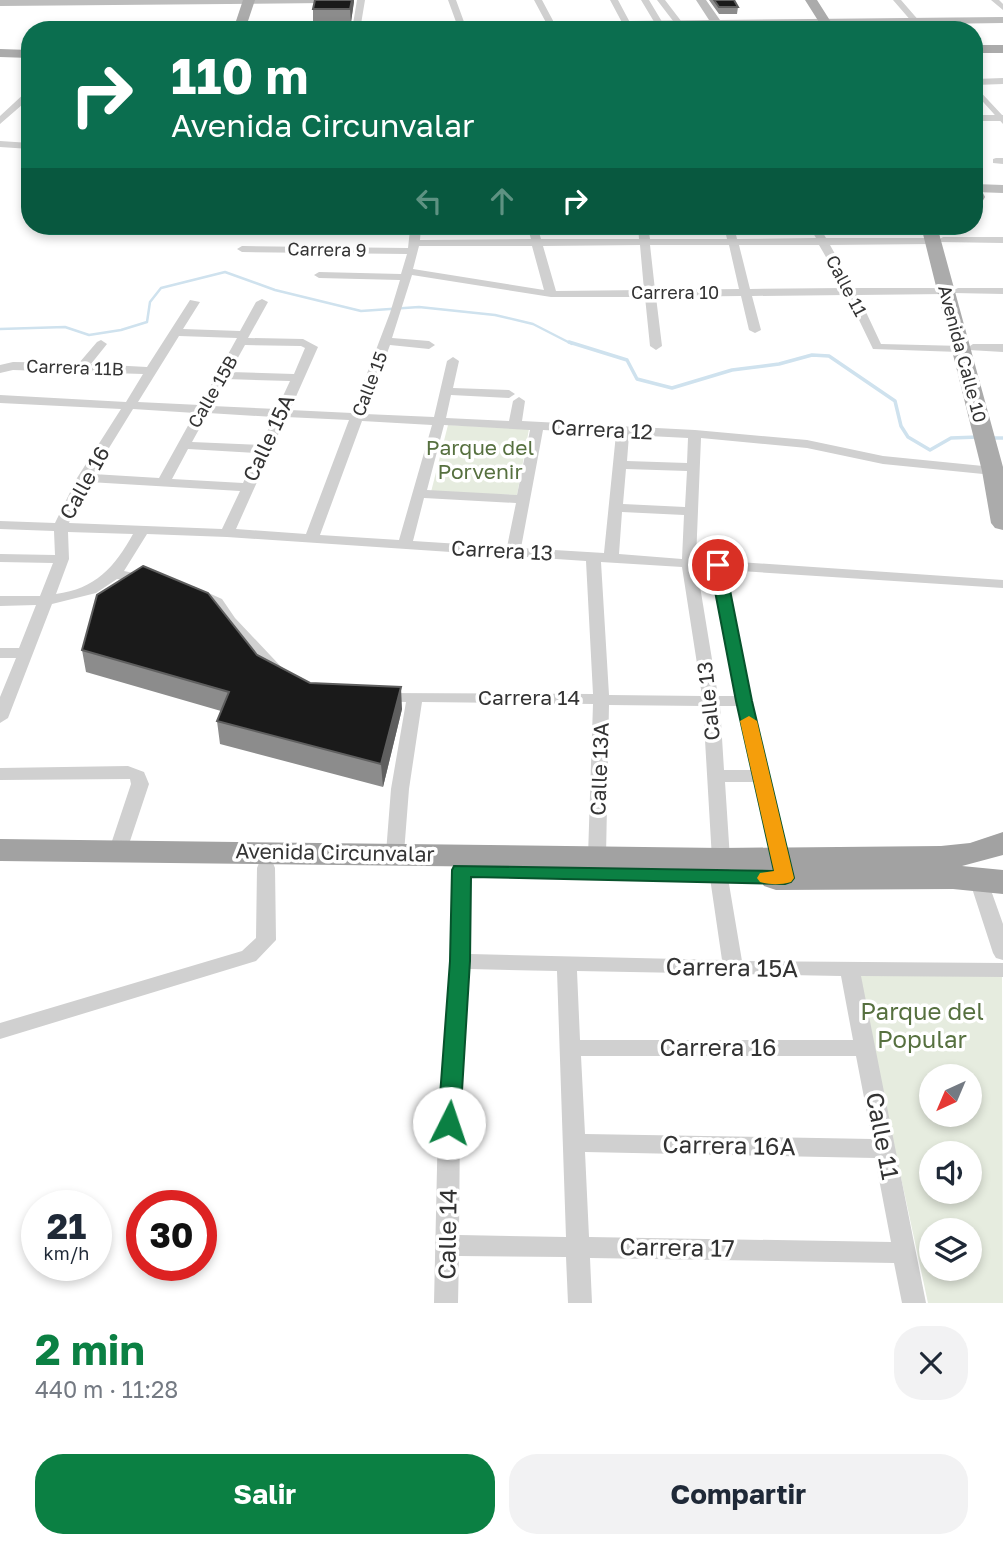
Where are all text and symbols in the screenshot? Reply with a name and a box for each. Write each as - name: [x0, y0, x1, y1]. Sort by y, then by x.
- text: 110 m: [171, 46, 308, 105]
- icon: right: [56, 49, 147, 140]
- text: Avenida Circunvalar: [171, 106, 475, 144]
- icon: left: [410, 182, 448, 220]
- icon: ahead: [483, 182, 521, 220]
- icon: right: [556, 182, 594, 220]
- street label: Carrera 9: [287, 237, 367, 261]
- street label: Calle 11: [822, 251, 872, 320]
- street label: Carrera 10: [631, 281, 719, 303]
- street label: Avenida Calle 10: [934, 283, 992, 425]
- street label: Calle 15: [347, 348, 391, 419]
- street label: Calle 15B: [183, 351, 242, 432]
- street label: Carrera 11B: [26, 354, 124, 380]
- street label: Calle 15A: [237, 390, 300, 485]
- street label: Carrera 12: [550, 413, 654, 445]
- park label: Parque del Porvenir: [426, 434, 534, 484]
- street label: Calle 16: [53, 441, 115, 524]
- street label: Carrera 13: [450, 534, 554, 566]
- pin: [688, 535, 748, 595]
- icon: arrive: [699, 546, 737, 584]
- street label: Calle 13: [691, 660, 725, 742]
- street label: Carrera 14: [478, 684, 580, 710]
- street label: Calle 13A: [584, 722, 614, 816]
- street label: Avenida Circunvalar: [235, 837, 435, 867]
- street label: Carrera 15A: [665, 951, 799, 982]
- park label: Parque del Popular: [860, 996, 984, 1053]
- street label: Carrera 16: [659, 1032, 777, 1061]
- north arrow: [919, 1064, 982, 1127]
- map controls: [919, 1064, 982, 1281]
- position arrow: [412, 1086, 486, 1160]
- street label: Calle 11: [861, 1090, 906, 1182]
- street label: Carrera 16A: [662, 1129, 796, 1160]
- button: sound: [919, 1141, 982, 1204]
- street label: Calle 14: [431, 1188, 462, 1280]
- speed limit sign: 30: [126, 1190, 217, 1281]
- text: 21: [47, 1205, 86, 1247]
- button: layers: [919, 1218, 982, 1281]
- street label: Carrera 17: [619, 1231, 735, 1262]
- text: km/h: [44, 1242, 89, 1264]
- text: 2 min: [35, 1324, 145, 1374]
- button: close: [894, 1326, 968, 1400]
- text: 440 m · 11:28: [35, 1375, 178, 1403]
- button: Salir: [35, 1454, 495, 1534]
- button: Compartir: [509, 1454, 968, 1534]

